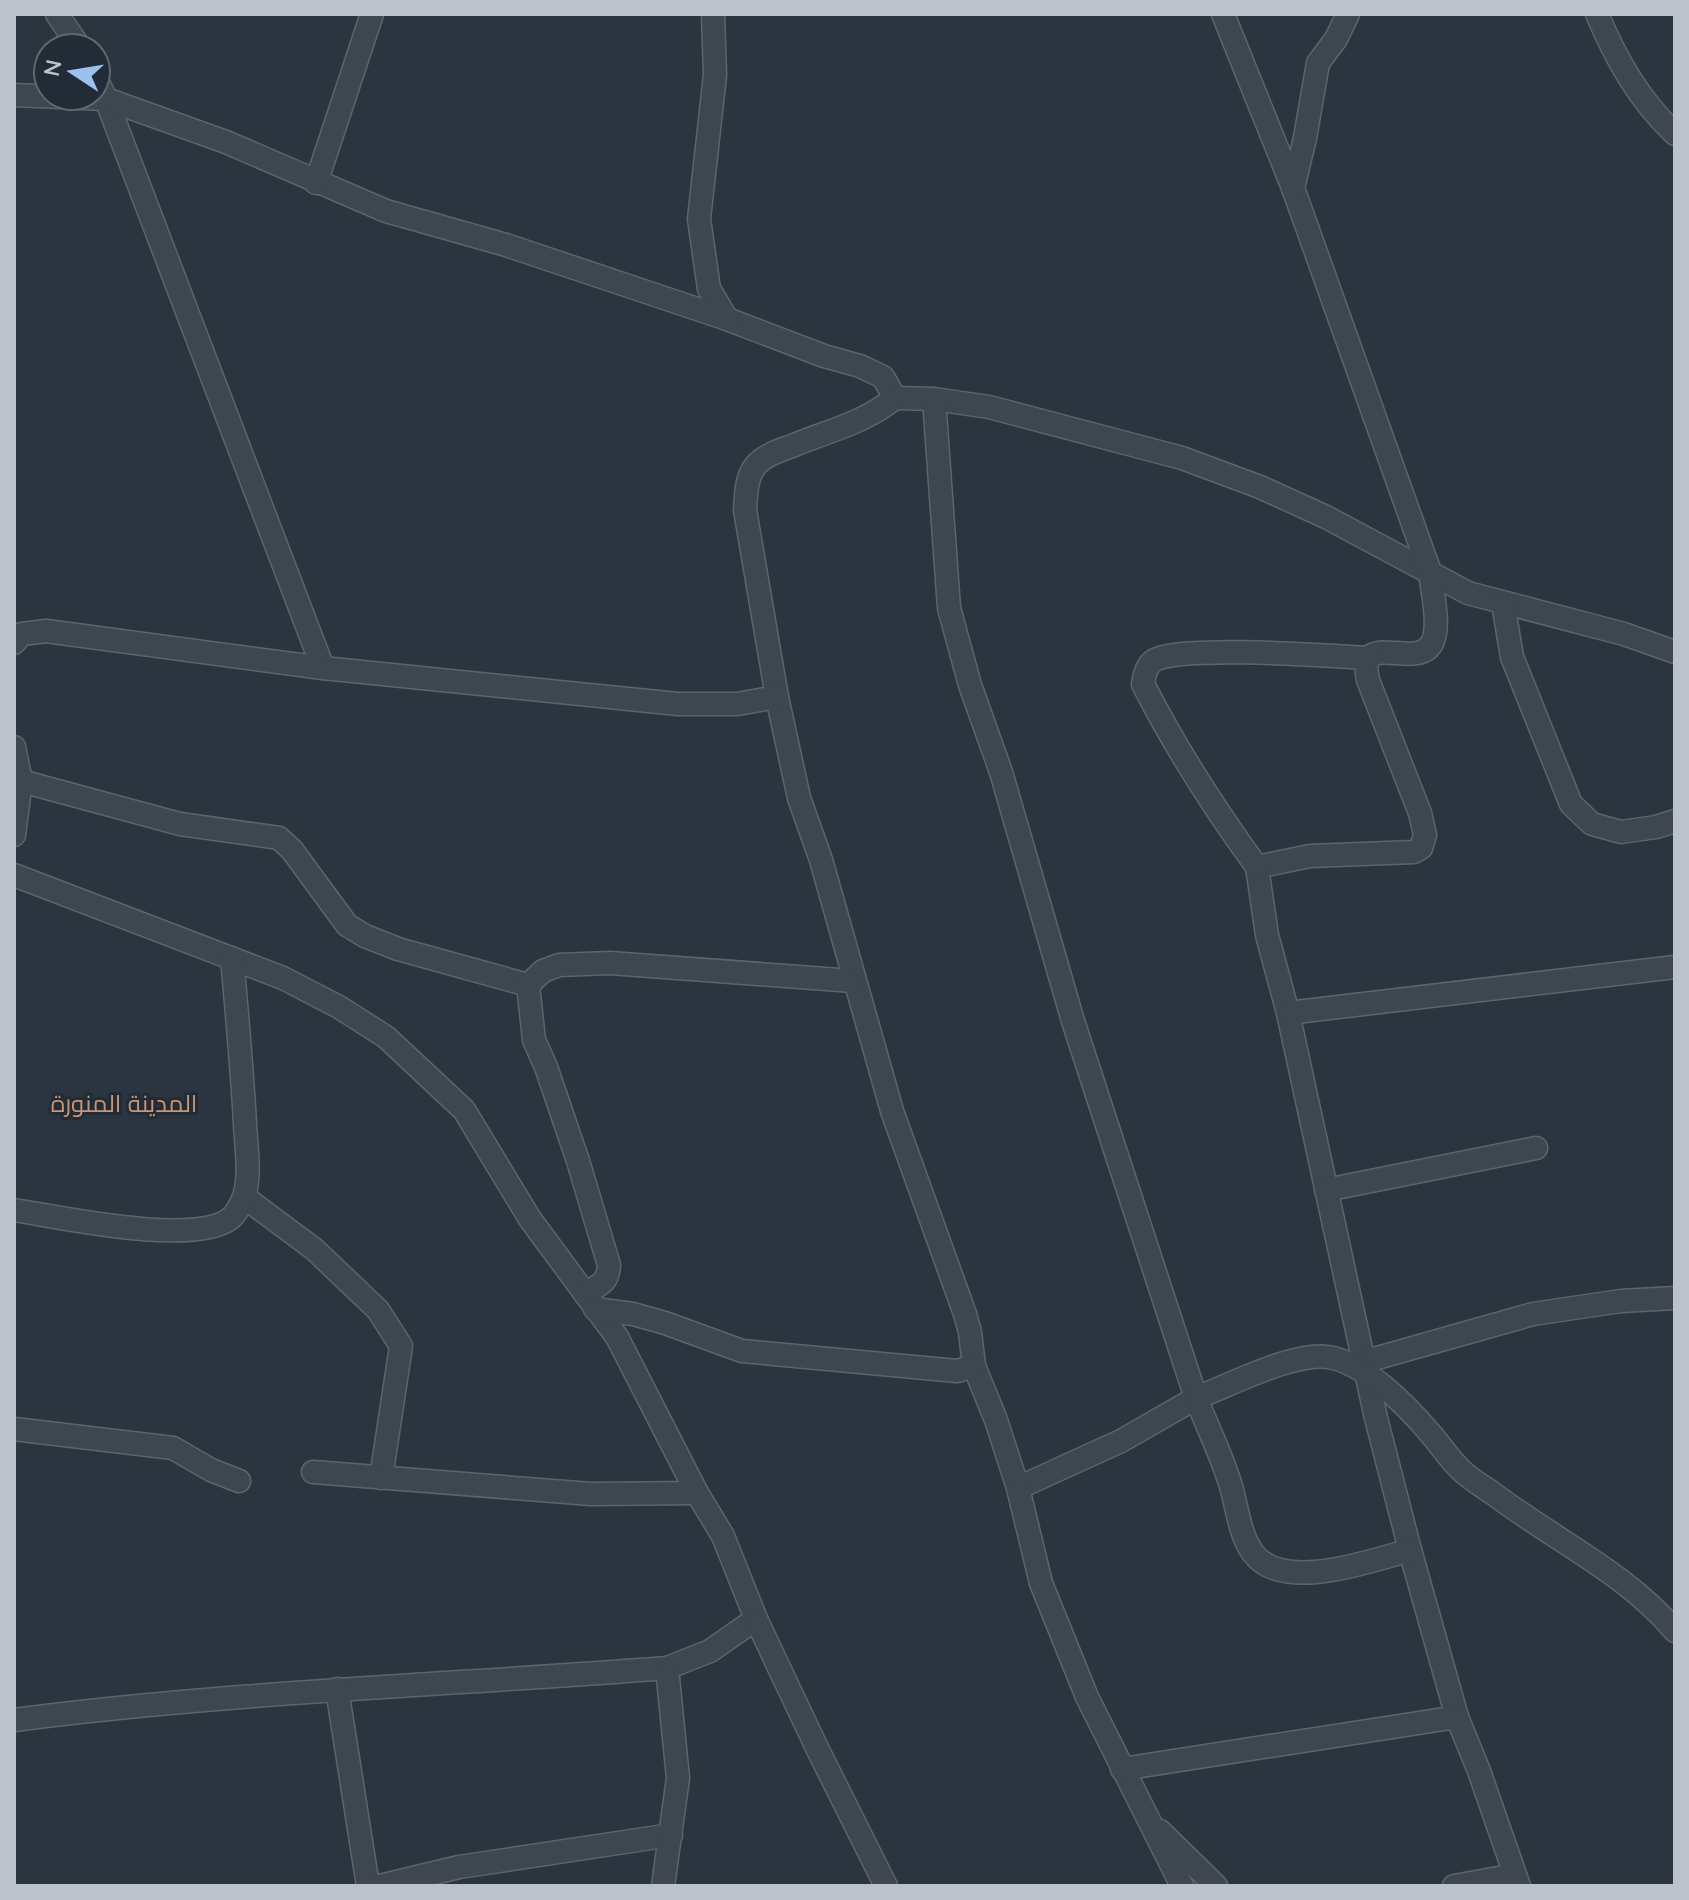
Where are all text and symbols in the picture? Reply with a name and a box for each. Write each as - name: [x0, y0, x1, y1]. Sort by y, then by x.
- north arrow: [32, 32, 112, 112]
- text: N: [37, 57, 68, 79]
- district label: المدينة المنورة: [51, 1088, 197, 1118]

